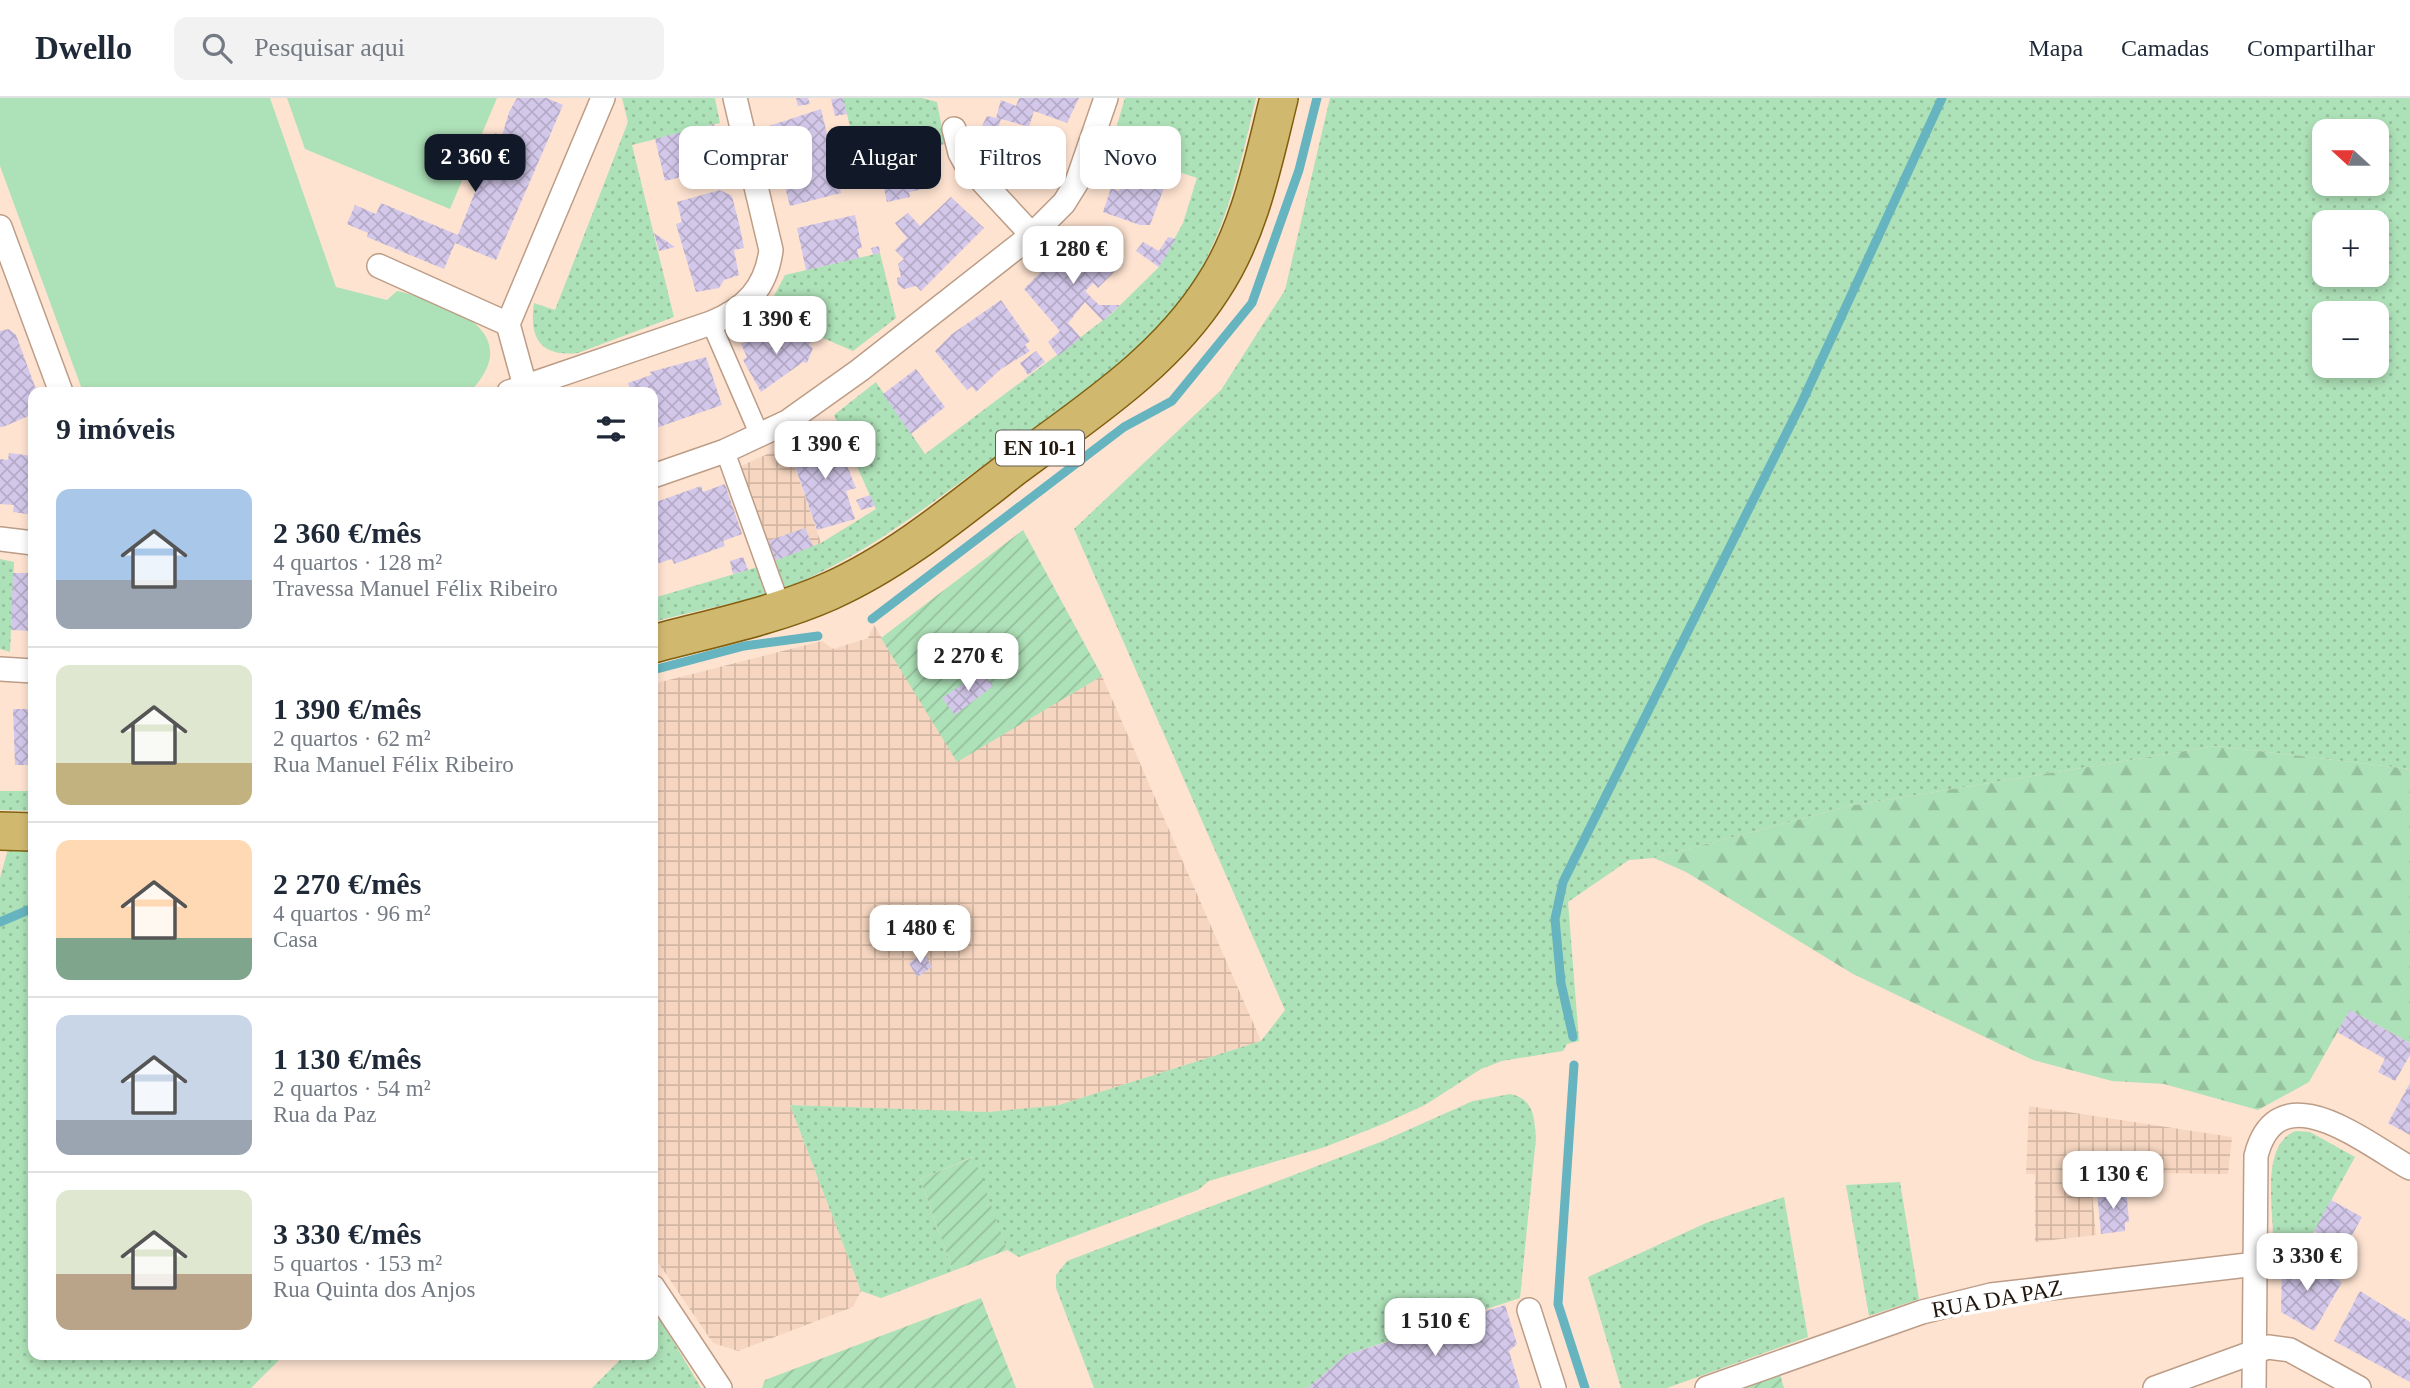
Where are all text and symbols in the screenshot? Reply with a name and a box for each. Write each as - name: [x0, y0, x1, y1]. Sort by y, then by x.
- search box: [174, 17, 664, 80]
- icon: search: [198, 29, 236, 67]
- text: Dwello: [35, 30, 132, 66]
- text: Pesquisar aqui: [254, 33, 405, 62]
- text: Mapa: [2028, 35, 2083, 61]
- text: Camadas: [2121, 35, 2209, 61]
- text: Compartilhar: [2247, 35, 2375, 61]
- north arrow: [2312, 119, 2389, 196]
- map controls: [2312, 119, 2389, 378]
- chip: Comprar: [679, 126, 812, 189]
- chip: Alugar: [826, 126, 941, 189]
- chip: Filtros: [955, 126, 1066, 189]
- chip: Novo: [1080, 126, 1181, 189]
- pin: 2 360 €: [410, 134, 540, 194]
- text: 2 360 €: [441, 144, 510, 169]
- button: +: [2312, 210, 2389, 287]
- pin: 1 280 €: [1008, 226, 1138, 286]
- text: 1 280 €: [1039, 236, 1108, 261]
- pin: 1 390 €: [711, 296, 841, 356]
- button: −: [2312, 301, 2389, 378]
- text: 1 390 €: [742, 306, 811, 331]
- icon: filters: [592, 410, 630, 448]
- text: 9 imóveis: [56, 412, 175, 445]
- pin: 1 390 €: [760, 422, 890, 481]
- road number: EN 10-1: [996, 430, 1084, 466]
- text: 1 390 €: [791, 431, 860, 456]
- text: 2 360 €/mês: [273, 516, 421, 549]
- icon: home: [112, 517, 196, 601]
- text: 4 quartos · 128 m²: [273, 550, 442, 575]
- text: Travessa Manuel Félix Ribeiro: [273, 576, 558, 601]
- pin: 2 270 €: [903, 634, 1033, 693]
- text: 2 270 €: [934, 643, 1003, 668]
- text: 1 390 €/mês: [273, 692, 421, 725]
- icon: home: [112, 693, 196, 777]
- text: 2 quartos · 62 m²: [273, 726, 431, 751]
- text: Rua Manuel Félix Ribeiro: [273, 752, 514, 777]
- text: 2 270 €/mês: [273, 867, 421, 900]
- icon: home: [112, 868, 196, 952]
- text: 4 quartos · 96 m²: [273, 901, 431, 926]
- pin: 1 480 €: [855, 906, 985, 965]
- text: 1 480 €: [886, 915, 955, 940]
- text: Casa: [273, 927, 318, 952]
- text: 1 130 €/mês: [273, 1042, 421, 1075]
- icon: home: [112, 1043, 196, 1127]
- text: 2 quartos · 54 m²: [273, 1076, 431, 1101]
- text: Rua da Paz: [273, 1102, 376, 1127]
- pin: 1 130 €: [2048, 1152, 2178, 1211]
- text: 1 130 €: [2079, 1161, 2148, 1186]
- text: 3 330 €/mês: [273, 1217, 421, 1250]
- icon: home: [112, 1218, 196, 1302]
- pin: 3 330 €: [2242, 1234, 2372, 1293]
- text: 3 330 €: [2273, 1243, 2342, 1268]
- text: 5 quartos · 153 m²: [273, 1251, 442, 1276]
- street label: RUA DA PAZ: [1930, 1275, 2064, 1323]
- text: Rua Quinta dos Anjos: [273, 1277, 476, 1302]
- pin: 1 510 €: [1370, 1298, 1500, 1358]
- text: 1 510 €: [1401, 1308, 1470, 1333]

